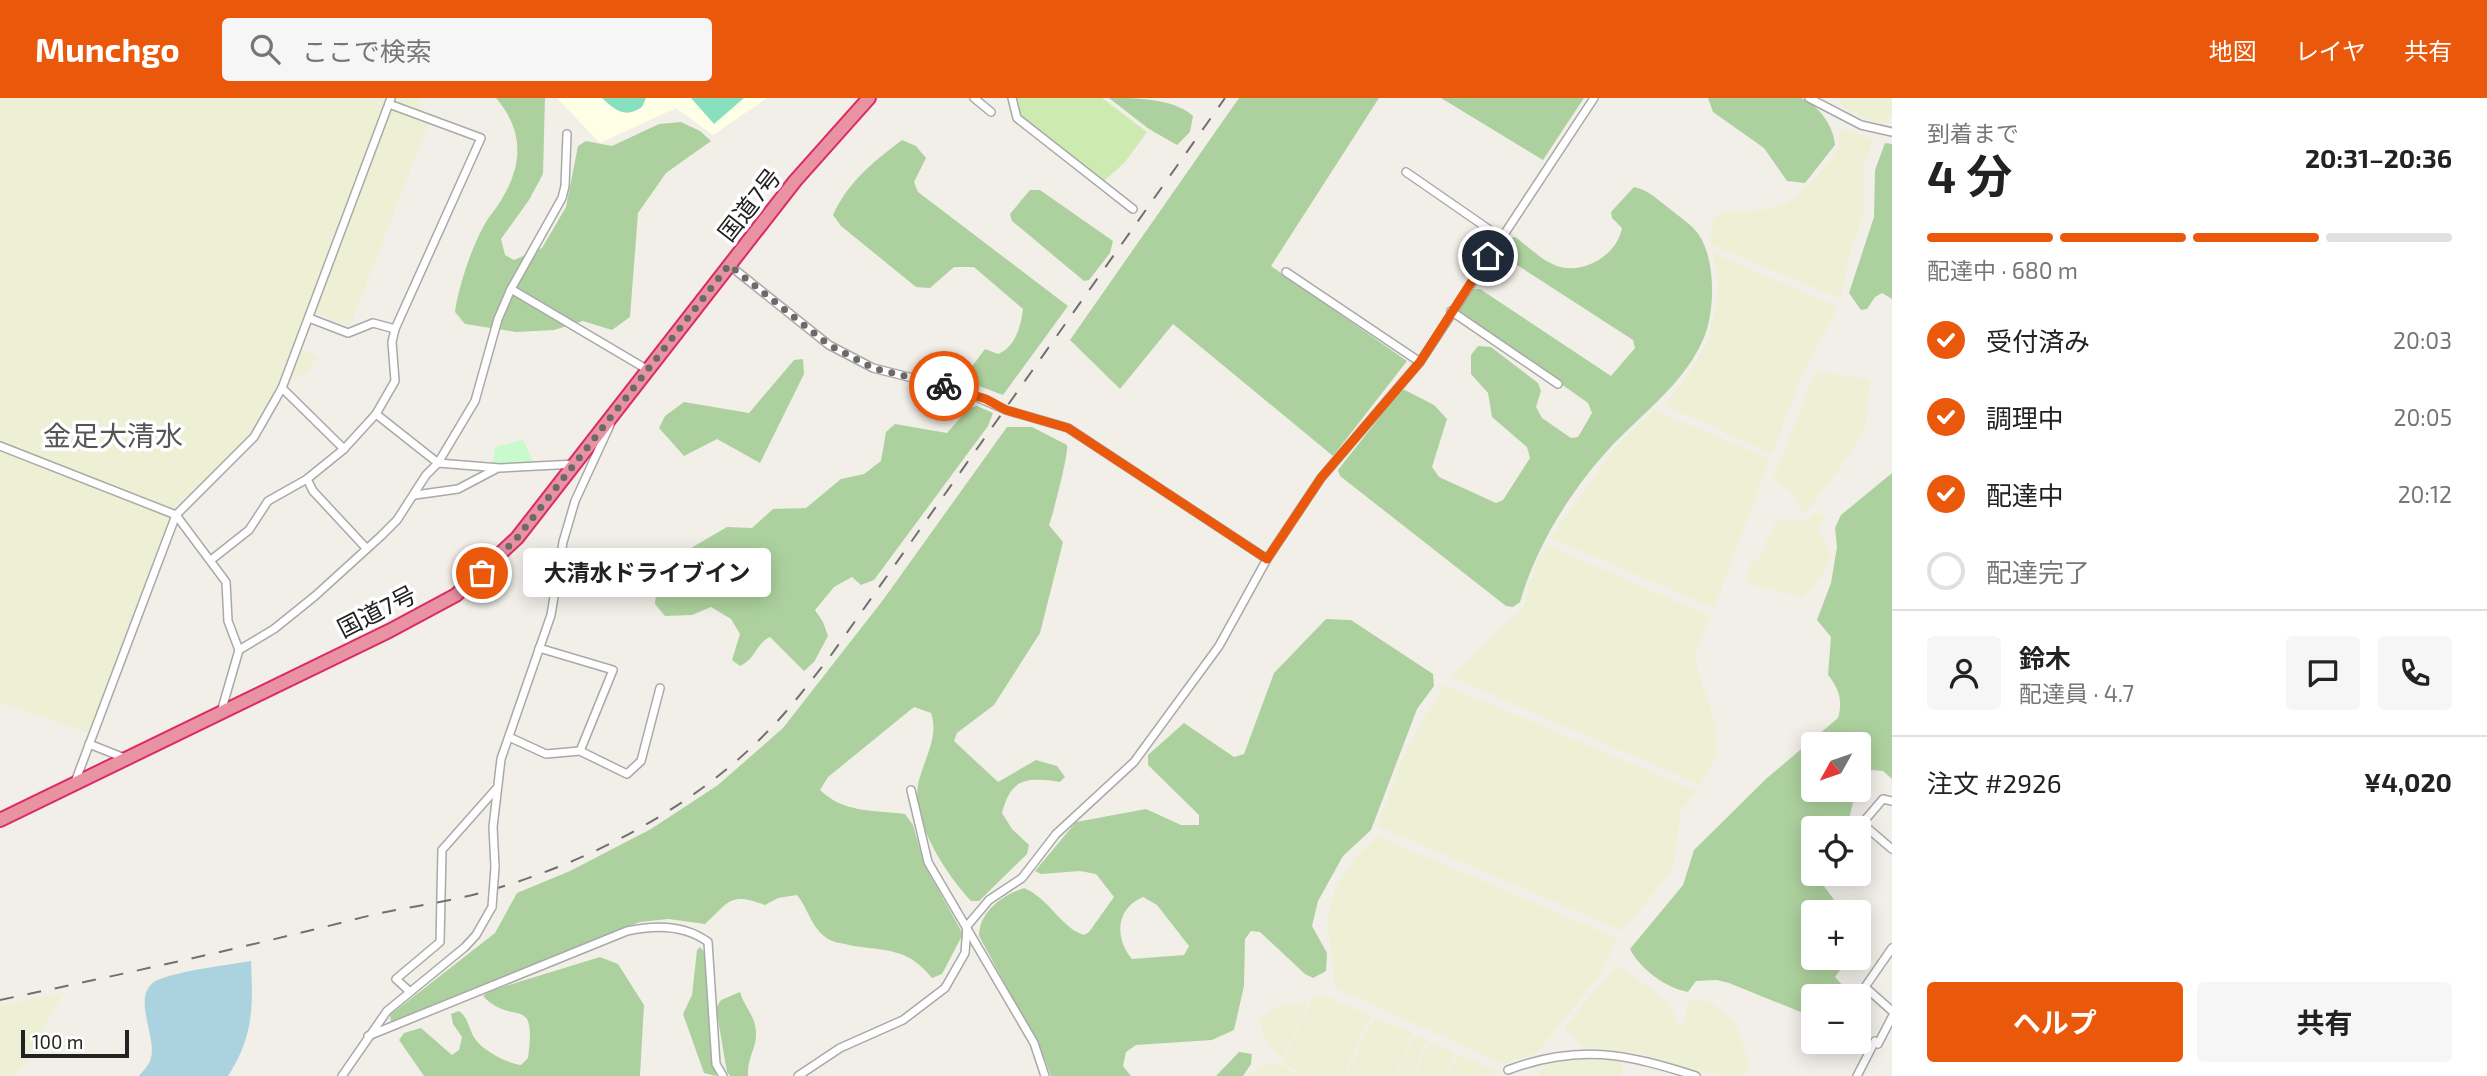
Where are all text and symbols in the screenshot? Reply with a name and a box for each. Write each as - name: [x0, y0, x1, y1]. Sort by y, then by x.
- search box: [222, 18, 712, 81]
- text: Munchgo: [35, 29, 180, 69]
- icon: search: [246, 30, 284, 68]
- text: ここで検索: [302, 35, 432, 66]
- text: 地図: [2209, 36, 2257, 65]
- text: レイヤ: [2295, 36, 2366, 65]
- text: 共有: [2404, 36, 2452, 65]
- text: 到着まで: [1927, 119, 2019, 147]
- text: 20:31–20:36: [2305, 142, 2452, 173]
- text: 4 分: [1927, 147, 2012, 202]
- street label: 国道7号: [711, 162, 786, 246]
- pin: [1458, 226, 1518, 286]
- icon: home: [1469, 237, 1507, 275]
- text: 配達中 · 680 m: [1927, 256, 2078, 284]
- icon: check: [1927, 321, 1965, 359]
- text: 受付済み: [1986, 325, 2090, 356]
- text: 20:03: [2393, 326, 2452, 354]
- courier: [909, 351, 979, 421]
- icon: bike: [925, 367, 963, 405]
- icon: check: [1927, 398, 1965, 436]
- text: 調理中: [1986, 402, 2064, 433]
- text: 20:05: [2394, 403, 2452, 431]
- district label: 金足大清水: [43, 418, 183, 452]
- icon: check: [1927, 475, 1965, 513]
- text: 配達中: [1986, 479, 2064, 510]
- text: 20:12: [2398, 480, 2452, 508]
- pin: [452, 543, 512, 603]
- callout: 大清水ドライブイン: [524, 548, 772, 598]
- icon: bag: [463, 554, 501, 592]
- text: 配達完了: [1986, 556, 2090, 587]
- text: 大清水ドライブイン: [544, 558, 751, 586]
- street label: 国道7号: [332, 579, 420, 643]
- button: person: [1927, 636, 2001, 710]
- button: chat: [2286, 636, 2360, 710]
- button: phone: [2378, 636, 2452, 710]
- text: 鈴木: [2019, 642, 2071, 673]
- text: 配達員 · 4.7: [2019, 679, 2134, 707]
- north arrow: [1801, 732, 1871, 802]
- map controls: [1801, 732, 1871, 1054]
- text: ¥4,020: [2364, 766, 2452, 797]
- text: 注文 #2926: [1927, 767, 2062, 798]
- button: locate: [1801, 816, 1871, 886]
- button: +: [1801, 900, 1871, 970]
- button: ヘルプ: [1927, 982, 2183, 1062]
- button: 共有: [2197, 982, 2452, 1062]
- button: −: [1801, 984, 1871, 1054]
- scale bar: [21, 1027, 130, 1059]
- text: 100 m: [32, 1030, 83, 1053]

